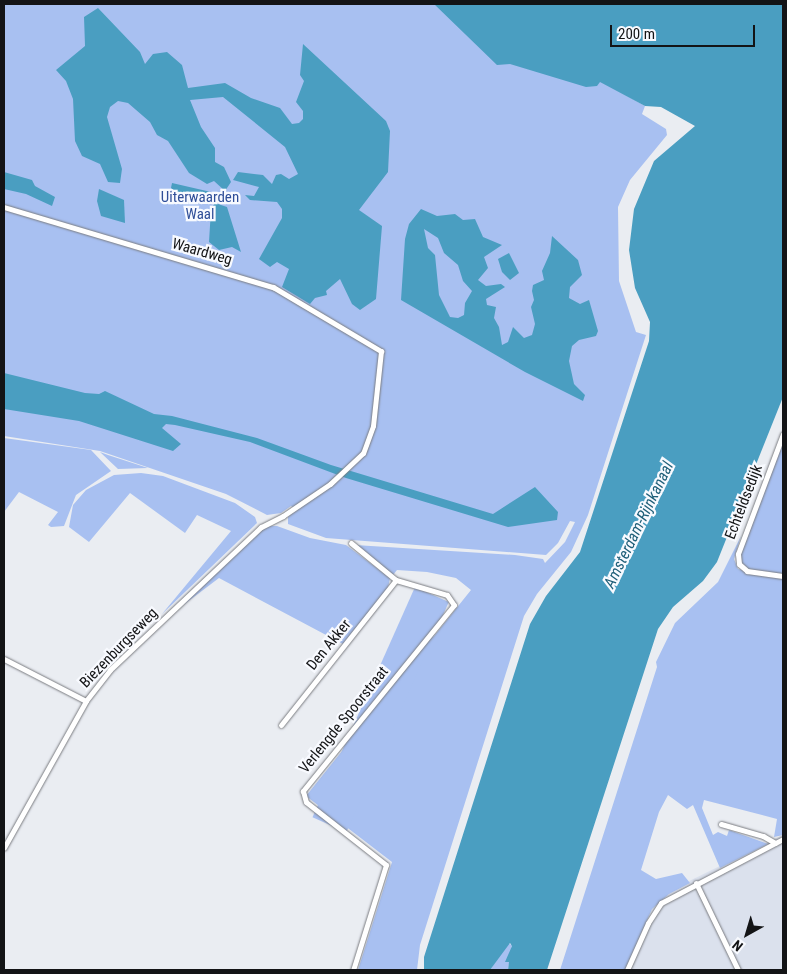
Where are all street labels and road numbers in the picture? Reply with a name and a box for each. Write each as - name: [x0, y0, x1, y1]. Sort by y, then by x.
- street label: Waardweg: [170, 235, 234, 269]
- street label: Echteldsedijk: [721, 462, 767, 542]
- street label: Biezenburgseweg: [76, 604, 162, 692]
- street label: Den Akker: [303, 616, 355, 674]
- street label: Verlengde Spoorstraat: [295, 663, 393, 777]

